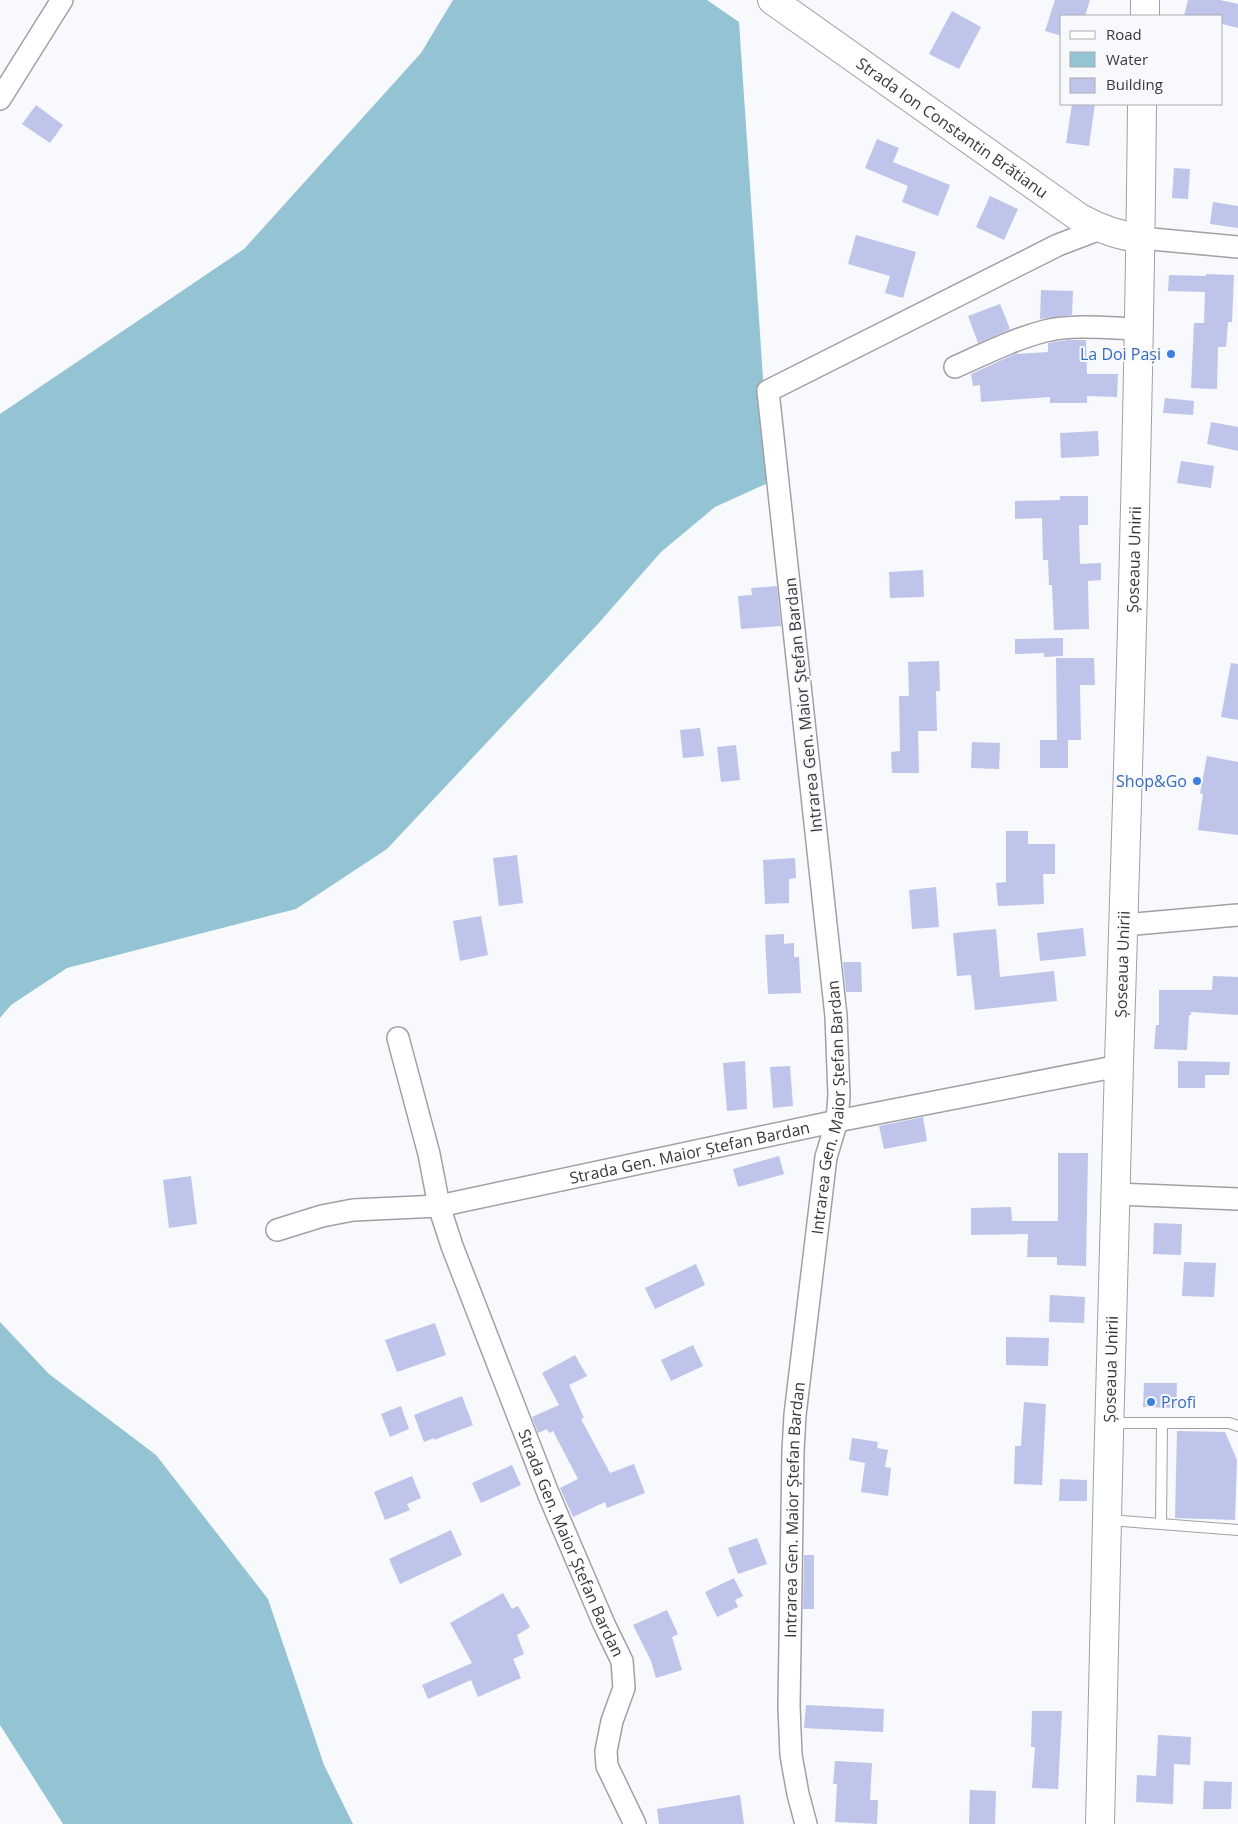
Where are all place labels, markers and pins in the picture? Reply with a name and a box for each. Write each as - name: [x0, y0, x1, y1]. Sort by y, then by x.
- place label: La Doi Pași: [1080, 343, 1161, 365]
- marker: La Doi Pași: [1165, 348, 1177, 360]
- place label: Shop&Go: [1116, 770, 1187, 792]
- marker: Shop&Go: [1191, 775, 1203, 787]
- place label: Profi: [1161, 1391, 1196, 1413]
- marker: Profi: [1145, 1396, 1157, 1408]

